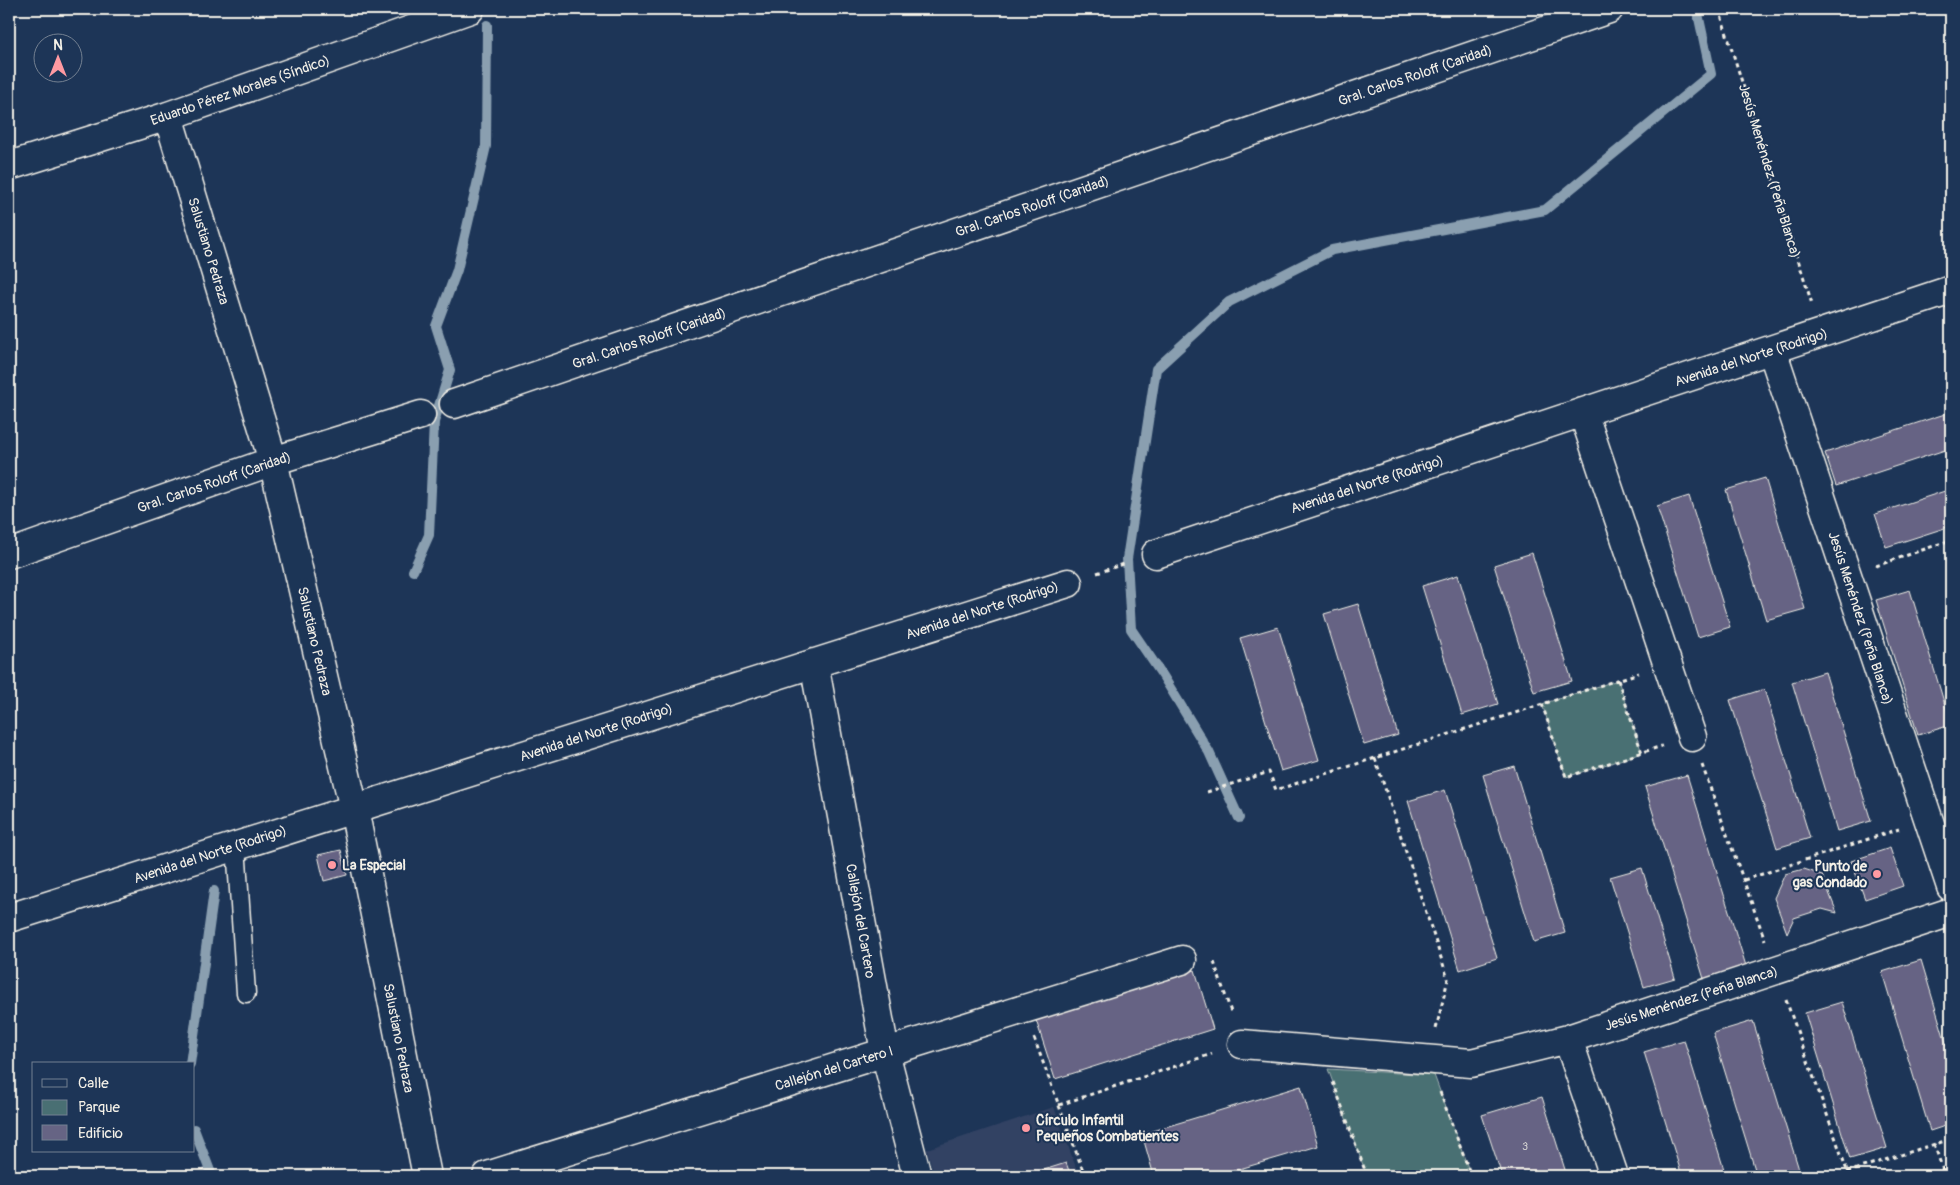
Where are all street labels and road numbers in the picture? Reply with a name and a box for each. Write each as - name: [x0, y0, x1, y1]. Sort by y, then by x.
- street label: Gral. Carlos Roloff (Caridad): [1336, 41, 1494, 110]
- street label: Eduardo Pérez Morales (Síndico): [148, 52, 332, 129]
- street label: Jesús Menéndez (Peña Blanca): [1735, 82, 1804, 260]
- street label: Gral. Carlos Roloff (Caridad): [953, 172, 1111, 241]
- street label: Salustiano Pedraza: [184, 196, 233, 307]
- street label: Gral. Carlos Roloff (Caridad): [570, 304, 728, 373]
- street label: Avenida del Norte (Rodrigo): [1673, 325, 1830, 390]
- street label: Gral. Carlos Roloff (Caridad): [135, 448, 293, 517]
- street label: Avenida del Norte (Rodrigo): [1289, 452, 1446, 517]
- street label: Jesús Menéndez (Peña Blanca): [1824, 529, 1897, 707]
- street label: Avenida del Norte (Rodrigo): [904, 578, 1061, 643]
- street label: Salustiano Pedraza: [294, 585, 335, 697]
- street label: Avenida del Norte (Rodrigo): [518, 700, 675, 765]
- street label: Avenida del Norte (Rodrigo): [132, 822, 289, 887]
- street label: Callejón del Cartero: [842, 863, 879, 980]
- street label: Jesús Menéndez (Peña Blanca): [1602, 962, 1780, 1035]
- street label: Salustiano Pedraza: [380, 982, 417, 1094]
- street label: Callejón del Cartero I: [773, 1042, 895, 1095]

